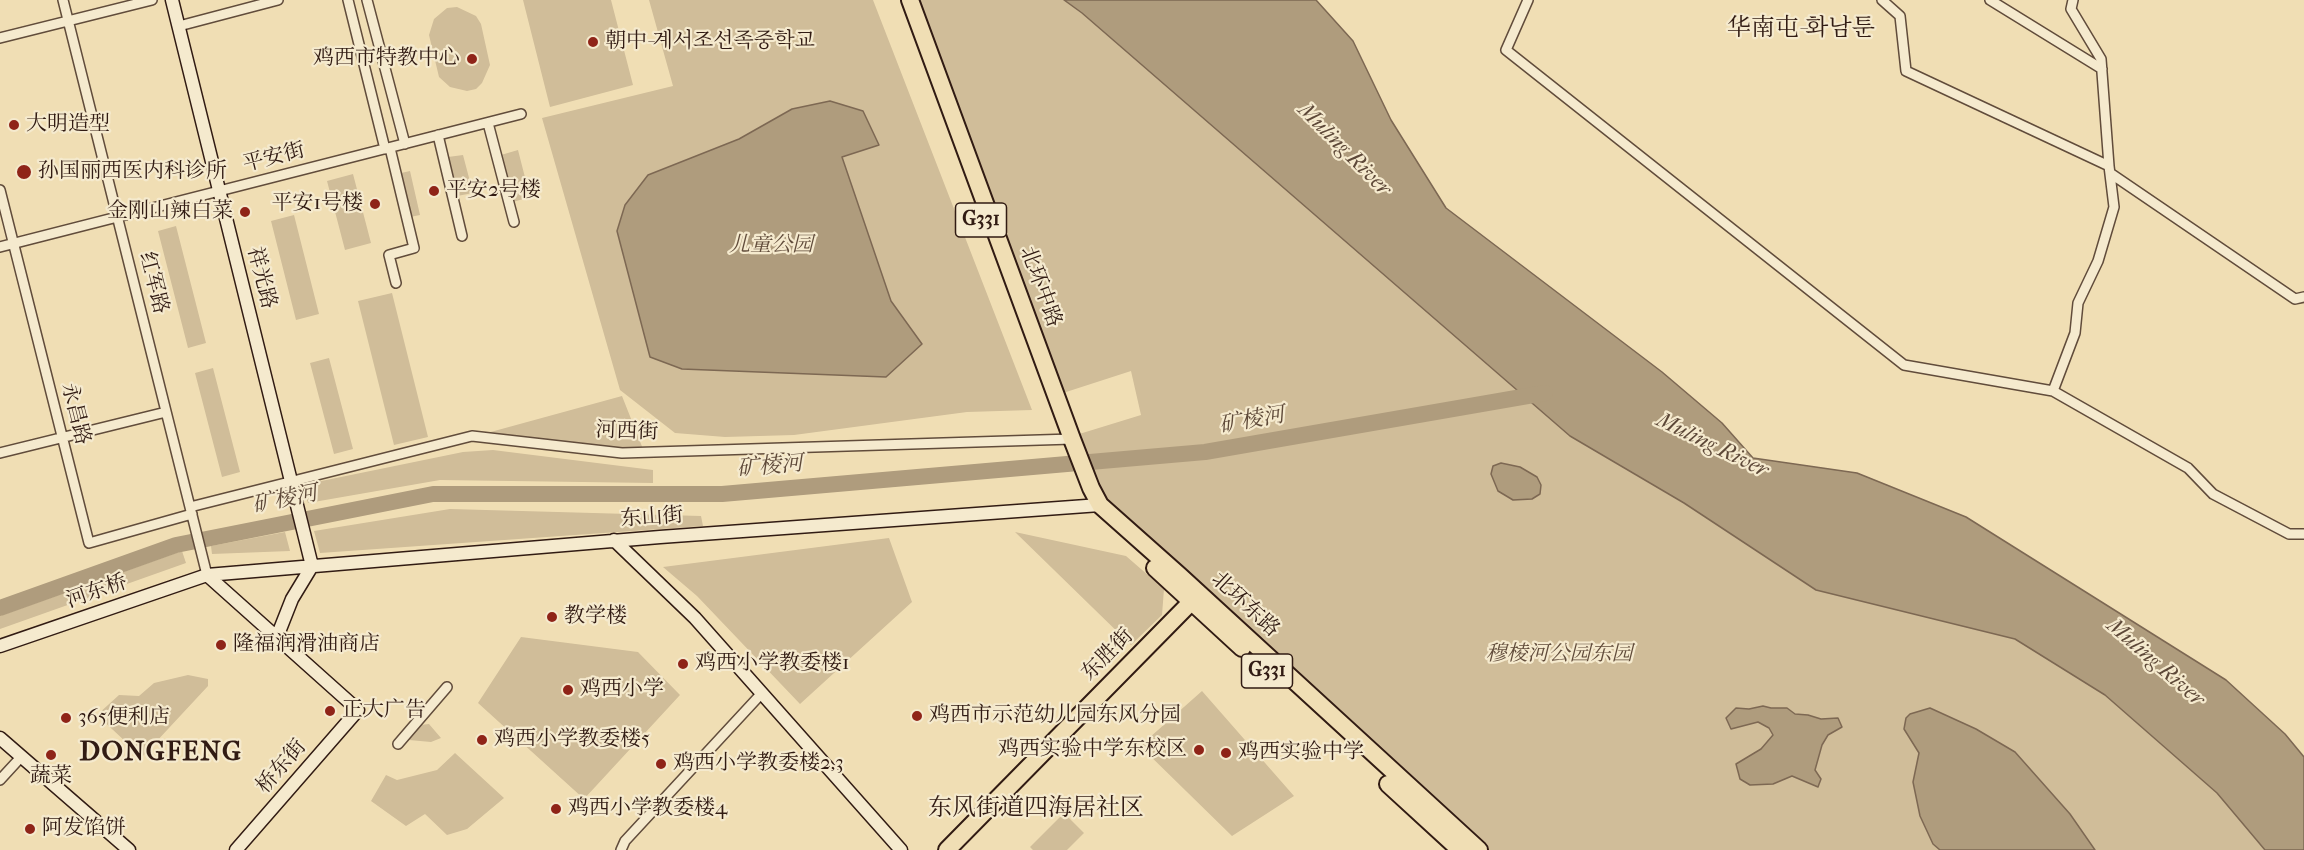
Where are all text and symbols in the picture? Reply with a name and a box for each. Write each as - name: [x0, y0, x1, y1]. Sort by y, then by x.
- district label: 华南屯-화남툰: [1727, 15, 1875, 43]
- place label: 朝中-계서조선족중학교: [605, 29, 815, 55]
- marker: 朝中-계서조선족중학교: [586, 35, 600, 49]
- place label: 鸡西市特教中心: [313, 46, 460, 72]
- marker: 鸡西市特教中心: [465, 52, 479, 66]
- water label: Muling River: [1292, 98, 1396, 202]
- place label: 大明造型: [26, 112, 110, 138]
- marker: 大明造型: [7, 118, 21, 132]
- street label: 平安街: [240, 138, 308, 178]
- place label: 孙国丽西医内科诊所: [38, 159, 227, 185]
- marker: 孙国丽西医内科诊所: [15, 163, 33, 181]
- place label: 平安2号楼: [446, 178, 541, 204]
- marker: 平安2号楼: [427, 184, 441, 198]
- place label: 平安1号楼: [272, 191, 363, 217]
- marker: 平安1号楼: [368, 197, 382, 211]
- place label: 金刚山辣白菜: [107, 199, 233, 225]
- road number: G331: [956, 203, 1006, 237]
- marker: 金刚山辣白菜: [238, 205, 252, 219]
- park label: 儿童公园: [729, 233, 813, 259]
- street label: 北环中路: [1014, 243, 1066, 331]
- street label: 祥光路: [241, 244, 281, 312]
- street label: 红军路: [133, 249, 173, 317]
- street label: 永昌路: [55, 380, 95, 448]
- water label: 矿棱河: [1217, 402, 1287, 440]
- water label: Muling River: [1652, 408, 1772, 484]
- street label: 河西街: [595, 418, 659, 446]
- water label: 矿棱河: [736, 451, 804, 483]
- water label: 矿棱河: [250, 481, 320, 519]
- street label: 东山街: [620, 503, 684, 533]
- street label: 北环东路: [1206, 567, 1284, 643]
- street label: 河东桥: [63, 570, 131, 614]
- place label: 教学楼: [564, 604, 627, 630]
- marker: 教学楼: [545, 610, 559, 624]
- water label: Muling River: [2101, 613, 2209, 713]
- street label: 东胜街: [1077, 624, 1139, 686]
- place label: 隆福润滑油商店: [233, 632, 380, 658]
- marker: 隆福润滑油商店: [214, 638, 228, 652]
- park label: 穆棱河公园东园: [1486, 642, 1632, 668]
- place label: 鸡西小学教委楼1: [695, 651, 849, 677]
- road number: G331: [1242, 654, 1292, 688]
- marker: 鸡西小学教委楼1: [676, 657, 690, 671]
- place label: 鸡西小学: [580, 677, 664, 703]
- marker: 鸡西小学: [561, 683, 575, 697]
- place label: 正大广告: [342, 698, 426, 724]
- place label: 鸡西市示范幼儿园东风分园: [929, 703, 1181, 729]
- marker: 正大广告: [323, 704, 337, 718]
- place label: 365便利店: [78, 705, 170, 731]
- marker: 鸡西市示范幼儿园东风分园: [910, 709, 924, 723]
- marker: 365便利店: [59, 711, 73, 725]
- place label: 鸡西小学教委楼5: [494, 727, 650, 753]
- marker: 鸡西小学教委楼5: [475, 733, 489, 747]
- street label: 桥东街: [252, 735, 312, 799]
- district label: DONGFENG: [79, 737, 243, 769]
- place label: 鸡西实验中学东校区: [998, 737, 1187, 763]
- place label: 鸡西实验中学: [1238, 740, 1364, 766]
- marker: 鸡西实验中学东校区: [1192, 743, 1206, 757]
- marker: 鸡西实验中学: [1219, 746, 1233, 760]
- marker: 蔬菜: [44, 748, 58, 762]
- place label: 鸡西小学教委楼2,3: [673, 751, 844, 777]
- marker: 鸡西小学教委楼2,3: [654, 757, 668, 771]
- place label: 蔬菜: [30, 764, 72, 790]
- district label: 东风街道四海居社区: [928, 795, 1144, 823]
- place label: 鸡西小学教委楼4: [568, 796, 727, 822]
- marker: 鸡西小学教委楼4: [549, 802, 563, 816]
- place label: 阿发馅饼: [42, 816, 126, 842]
- marker: 阿发馅饼: [23, 822, 37, 836]

